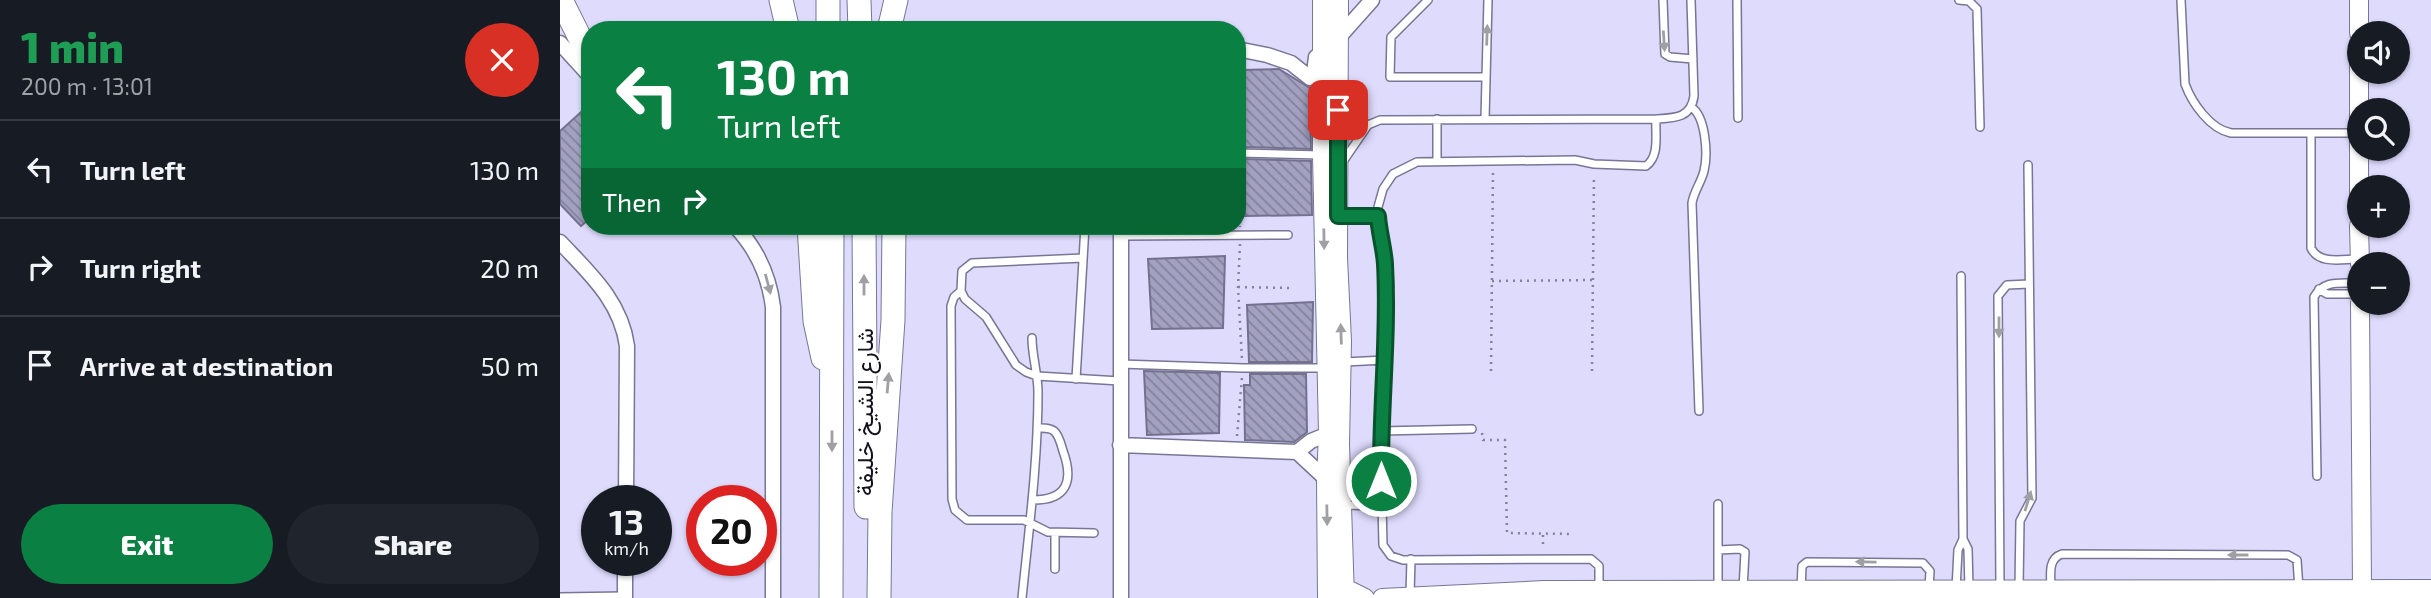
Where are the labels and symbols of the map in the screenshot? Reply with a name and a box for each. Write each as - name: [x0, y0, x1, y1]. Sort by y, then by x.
- one-way arrow: [1482, 24, 1493, 46]
- one-way arrow: [1659, 31, 1670, 53]
- pin: [1308, 80, 1368, 140]
- one-way arrow: [1318, 228, 1330, 250]
- one-way arrow: [763, 273, 774, 295]
- one-way arrow: [858, 274, 870, 296]
- one-way arrow: [1993, 316, 2004, 338]
- one-way arrow: [1335, 323, 1347, 345]
- street label: شارع الشيخ خليفة: [850, 328, 881, 496]
- one-way arrow: [883, 372, 894, 394]
- one-way arrow: [826, 430, 838, 452]
- position arrow: [1344, 444, 1418, 518]
- speed limit sign: 20: [686, 485, 777, 576]
- one-way arrow: [2024, 490, 2034, 511]
- one-way arrow: [1321, 504, 1332, 526]
- one-way arrow: [2227, 549, 2249, 561]
- one-way arrow: [1855, 556, 1877, 568]

